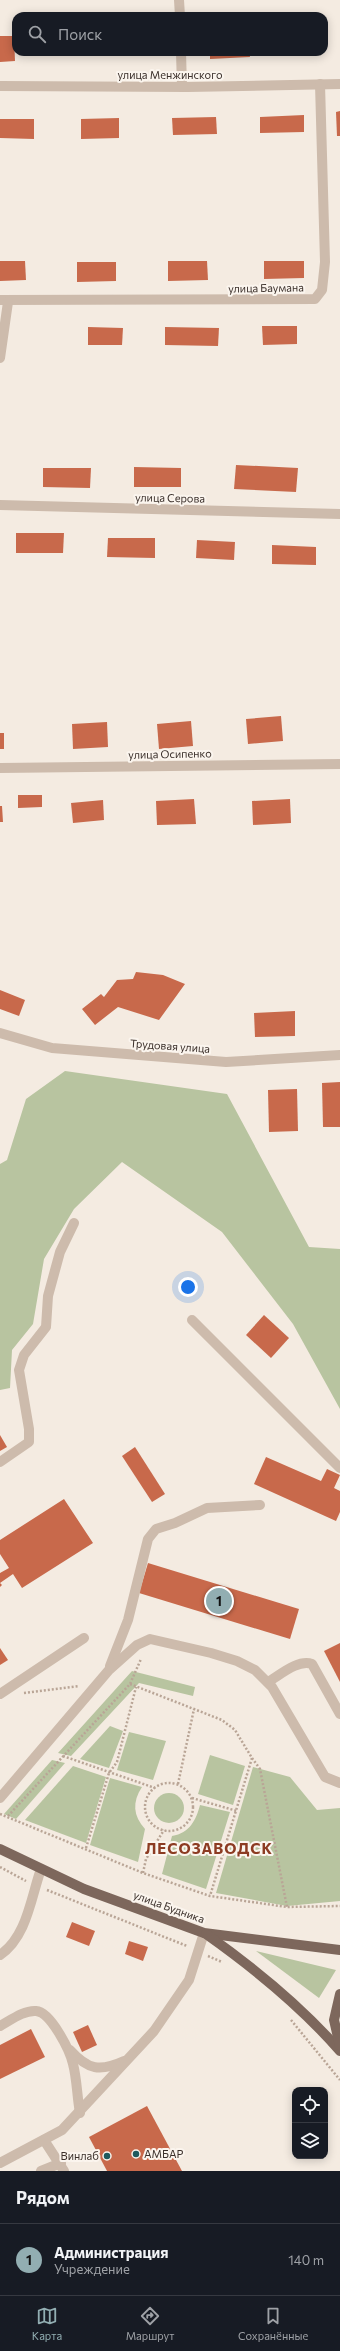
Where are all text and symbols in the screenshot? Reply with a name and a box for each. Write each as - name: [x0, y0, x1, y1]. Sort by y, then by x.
- search box: [12, 12, 328, 56]
- icon: search: [26, 23, 48, 45]
- text: Поиск: [58, 25, 102, 43]
- street label: улица Менжинского: [117, 68, 223, 81]
- street label: улица Баумана: [228, 280, 304, 295]
- street label: улица Серова: [135, 490, 205, 505]
- street label: улица Осипенко: [128, 746, 212, 761]
- street label: Трудовая улица: [130, 1036, 211, 1055]
- your location: [178, 1277, 198, 1297]
- pin: 1: [206, 1586, 232, 1616]
- district label: ЛЕСОЗАВОДСК: [145, 1839, 273, 1857]
- street label: улица Будника: [132, 1888, 207, 1925]
- map controls: [292, 2087, 328, 2159]
- button: locate: [292, 2087, 328, 2123]
- button: layers: [292, 2123, 328, 2159]
- place label: АМБАР: [144, 2147, 184, 2160]
- place label: Винлаб: [61, 2149, 99, 2162]
- marker: АМБАР: [131, 2149, 141, 2159]
- marker: Винлаб: [102, 2151, 112, 2161]
- text: Рядом: [16, 2187, 70, 2208]
- text: Администрация: [54, 2243, 169, 2261]
- text: 1: [26, 2252, 32, 2268]
- text: 140 m: [288, 2252, 324, 2268]
- text: Учреждение: [54, 2261, 130, 2277]
- tab: Карта: [32, 2305, 62, 2342]
- tab: Маршрут: [126, 2305, 174, 2342]
- tab: Сохранённые: [238, 2305, 308, 2342]

